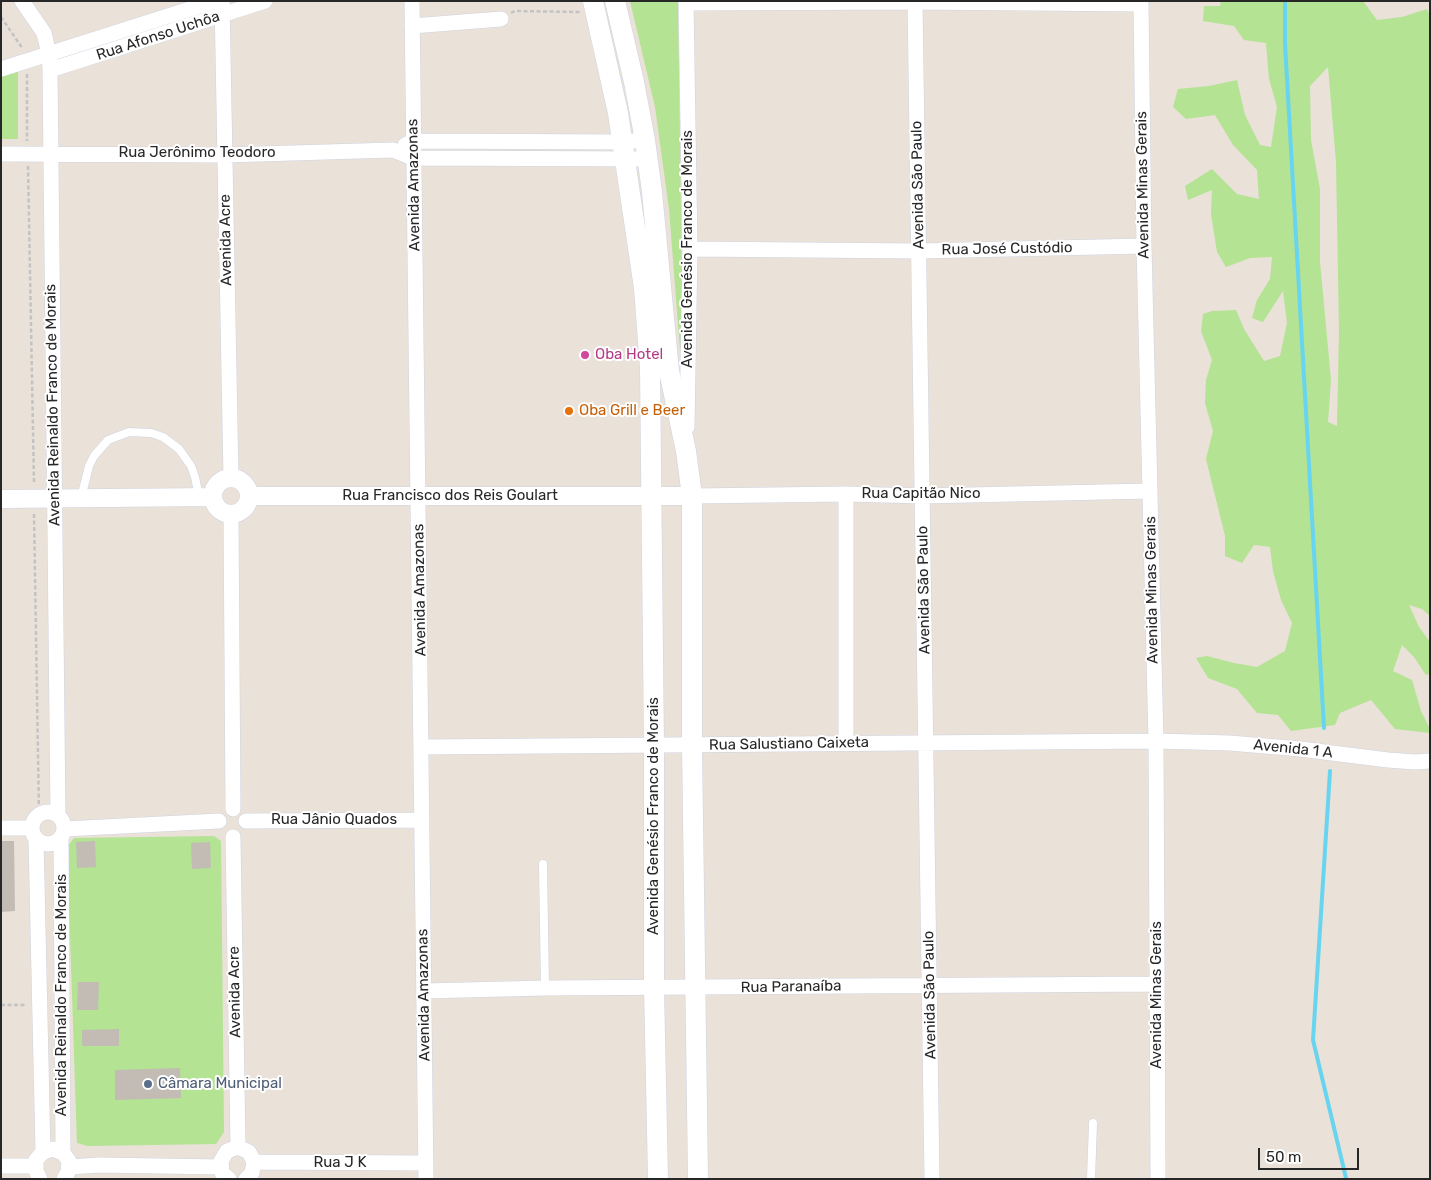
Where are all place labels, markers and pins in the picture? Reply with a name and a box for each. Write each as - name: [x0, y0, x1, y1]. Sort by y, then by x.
- place label: Oba Hotel: [595, 346, 663, 364]
- marker: Oba Hotel: [579, 349, 591, 361]
- place label: Oba Grill e Beer: [579, 402, 685, 420]
- marker: Oba Grill e Beer: [563, 405, 575, 417]
- place label: Câmara Municipal: [158, 1075, 282, 1093]
- marker: Câmara Municipal: [142, 1078, 154, 1090]

